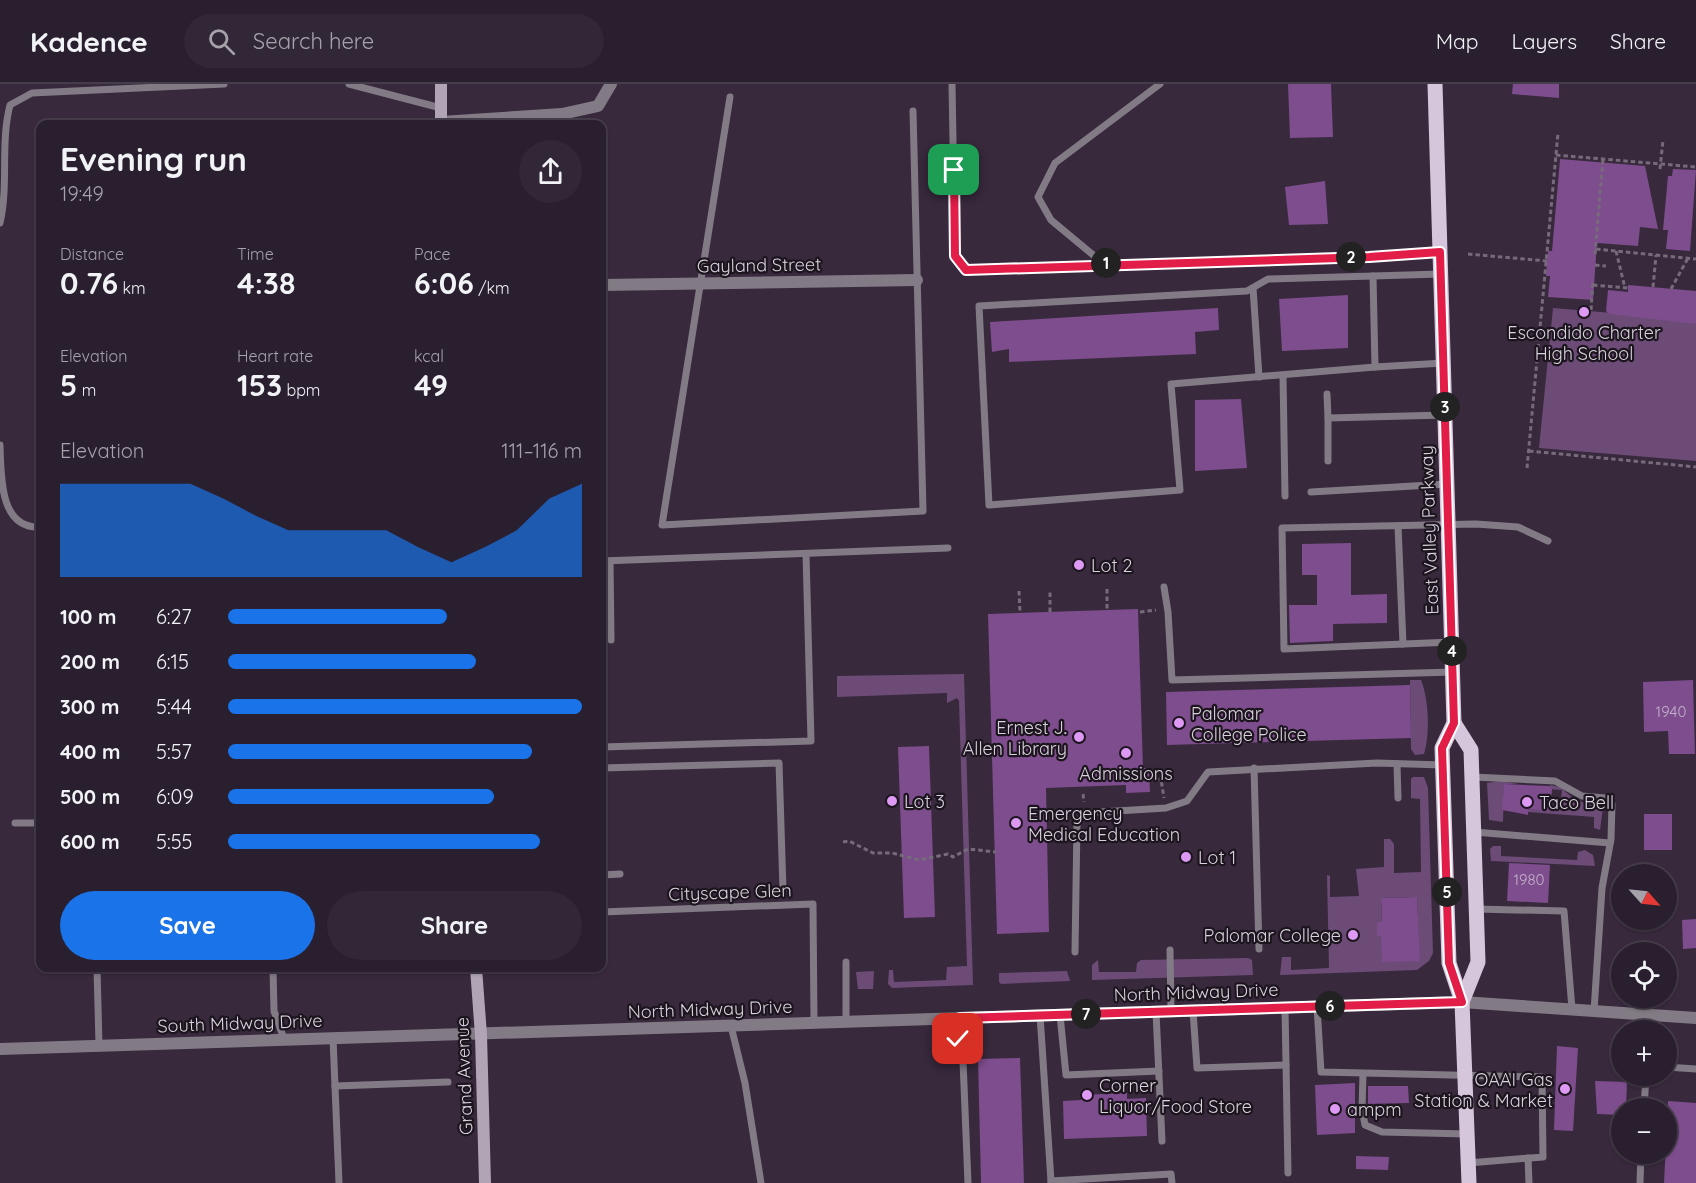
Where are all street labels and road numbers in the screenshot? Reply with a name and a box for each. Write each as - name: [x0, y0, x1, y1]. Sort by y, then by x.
- street label: Gayland Street: [697, 252, 821, 278]
- street label: East Valley Parkway: [1415, 445, 1443, 615]
- street label: Cityscape Glen: [668, 878, 792, 906]
- street label: North Midway Drive: [1113, 978, 1279, 1006]
- street label: North Midway Drive: [627, 995, 793, 1023]
- street label: South Midway Drive: [157, 1009, 323, 1037]
- street label: Grand Avenue: [450, 1017, 478, 1135]

